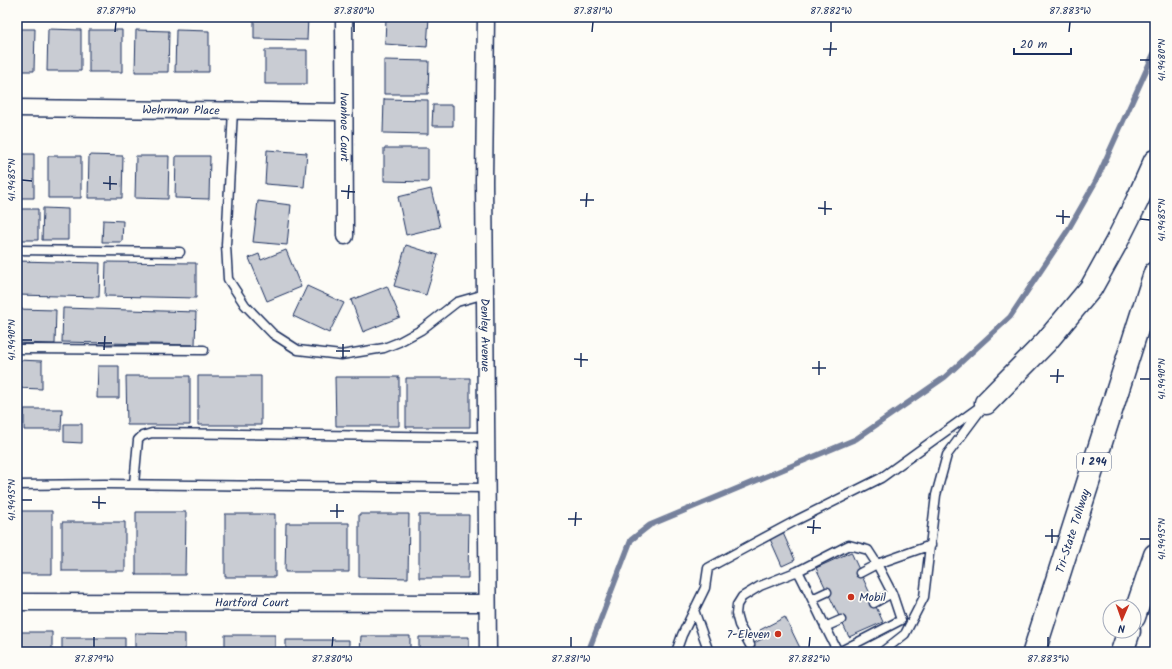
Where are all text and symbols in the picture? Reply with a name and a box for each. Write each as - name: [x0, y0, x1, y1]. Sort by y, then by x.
- text: 87.879°W: [96, 3, 136, 19]
- text: 87.880°W: [333, 3, 375, 19]
- text: 87.881°W: [573, 3, 613, 19]
- text: 87.882°W: [810, 3, 852, 19]
- text: 87.883°W: [1049, 3, 1091, 19]
- scale bar: [1014, 30, 1071, 56]
- text: 20 m: [1020, 35, 1048, 54]
- text: 41.9480°N: [1154, 38, 1170, 81]
- street label: Ivanhoe Court: [335, 92, 354, 162]
- street label: Wehrman Place: [142, 100, 220, 120]
- text: 41.9485°N: [4, 158, 20, 201]
- text: 41.9485°N: [1154, 198, 1170, 241]
- street label: Denley Avenue: [475, 298, 495, 373]
- text: 41.9490°N: [4, 319, 20, 361]
- text: 41.9490°N: [1154, 358, 1170, 400]
- road number: I 294: [1077, 453, 1111, 471]
- text: 41.9495°N: [4, 479, 20, 521]
- street label: Tri-State Tollway: [1050, 486, 1095, 576]
- text: 41.9495°N: [1154, 518, 1170, 560]
- place label: Mobil: [859, 588, 886, 607]
- marker: Mobil: [846, 592, 856, 602]
- street label: Hartford Court: [215, 593, 289, 612]
- north arrow: [1102, 599, 1142, 639]
- text: N: [1118, 619, 1125, 637]
- place label: 7-Eleven: [727, 625, 770, 644]
- marker: 7-Eleven: [773, 629, 783, 639]
- text: 87.879°W: [74, 651, 114, 667]
- text: 87.880°W: [311, 651, 353, 667]
- text: 87.881°W: [551, 651, 591, 667]
- text: 87.882°W: [788, 651, 830, 667]
- text: 87.883°W: [1027, 651, 1069, 667]

